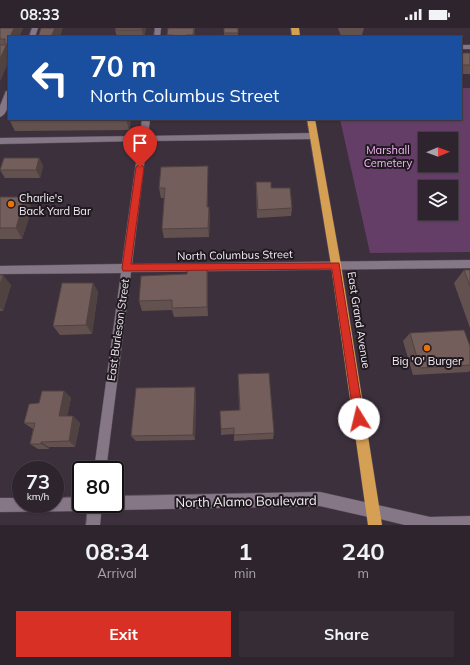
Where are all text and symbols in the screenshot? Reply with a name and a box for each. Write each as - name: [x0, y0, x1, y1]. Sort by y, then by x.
- text: 08:33: [20, 5, 60, 24]
- text: 70 m: [90, 49, 156, 84]
- icon: left: [24, 52, 76, 104]
- text: North Columbus Street: [90, 84, 279, 107]
- pin: [123, 126, 157, 167]
- icon: arrive: [129, 132, 151, 154]
- north arrow: [418, 132, 458, 172]
- map controls: [418, 132, 458, 220]
- park label: Marshall Cemetery: [364, 143, 413, 170]
- button: layers: [418, 180, 458, 220]
- place label: Charlie's Back Yard Bar: [19, 191, 91, 218]
- marker: Charlie's Back Yard Bar: [6, 199, 16, 209]
- street label: North Columbus Street: [177, 247, 293, 263]
- street label: East Grand Avenue: [344, 271, 374, 369]
- street label: East Burleson Street: [104, 278, 132, 382]
- marker: Big 'O' Burger: [422, 343, 432, 353]
- place label: Big 'O' Burger: [392, 354, 462, 368]
- position arrow: [338, 398, 380, 440]
- speed limit sign: 80: [72, 461, 124, 513]
- text: 73: [26, 469, 50, 494]
- text: km/h: [27, 490, 49, 503]
- street label: North Alamo Boulevard: [175, 492, 317, 510]
- text: 08:34: [85, 536, 149, 566]
- text: 1: [238, 536, 252, 566]
- text: 240: [342, 536, 385, 566]
- text: Arrival: [97, 565, 137, 581]
- text: min: [234, 565, 256, 581]
- text: m: [357, 565, 369, 581]
- button: Exit: [16, 611, 231, 657]
- button: Share: [239, 611, 454, 657]

